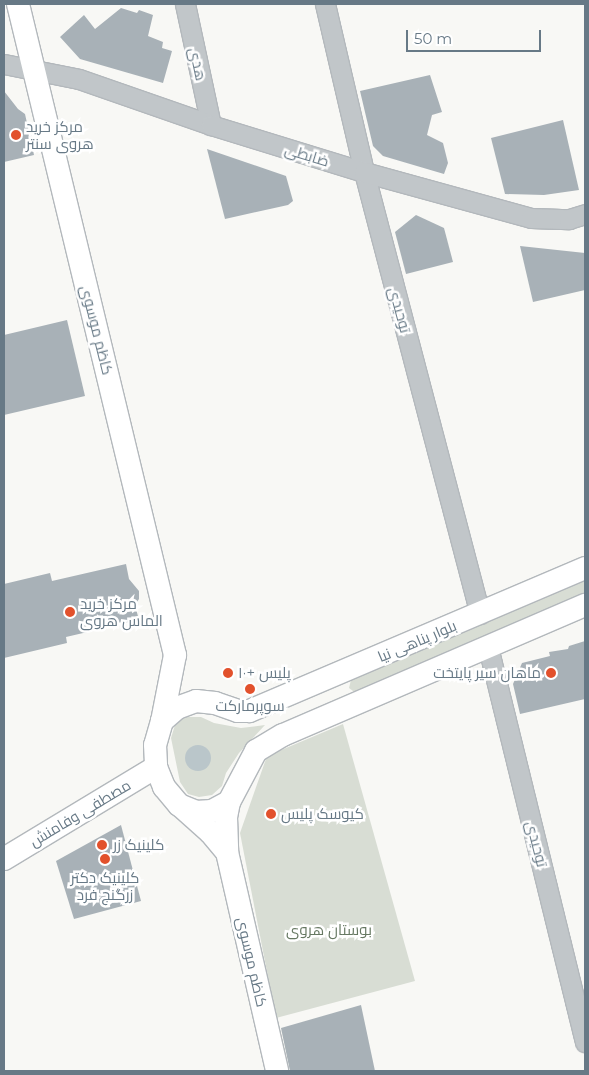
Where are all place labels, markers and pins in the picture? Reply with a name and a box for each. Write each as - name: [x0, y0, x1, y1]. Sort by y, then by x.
- place label: مرکز خرید هروی سنتر: [26, 117, 94, 152]
- marker: مرکز خرید هروی سنتر: [10, 129, 22, 141]
- place label: مرکز خرید الماس هروی: [80, 594, 163, 629]
- marker: مرکز خرید الماس هروی: [64, 606, 76, 618]
- place label: پلیس +۱۰: [238, 664, 291, 682]
- place label: ماهان سیر پایتخت: [433, 664, 541, 682]
- marker: پلیس +۱۰: [222, 667, 234, 679]
- marker: ماهان سیر پایتخت: [545, 667, 557, 679]
- marker: سوپرمارکت: [244, 683, 256, 695]
- place label: سوپرمارکت: [215, 697, 285, 715]
- place label: کیوسک پلیس: [281, 805, 364, 823]
- marker: کیوسک پلیس: [265, 808, 277, 820]
- place label: کلینیک زر: [113, 836, 164, 854]
- marker: کلینیک زر: [95, 838, 109, 852]
- marker: کلینیک دکتر زرگنج فرد: [98, 852, 112, 866]
- place label: کلینیک دکتر زرگنج فرد: [71, 868, 139, 903]

